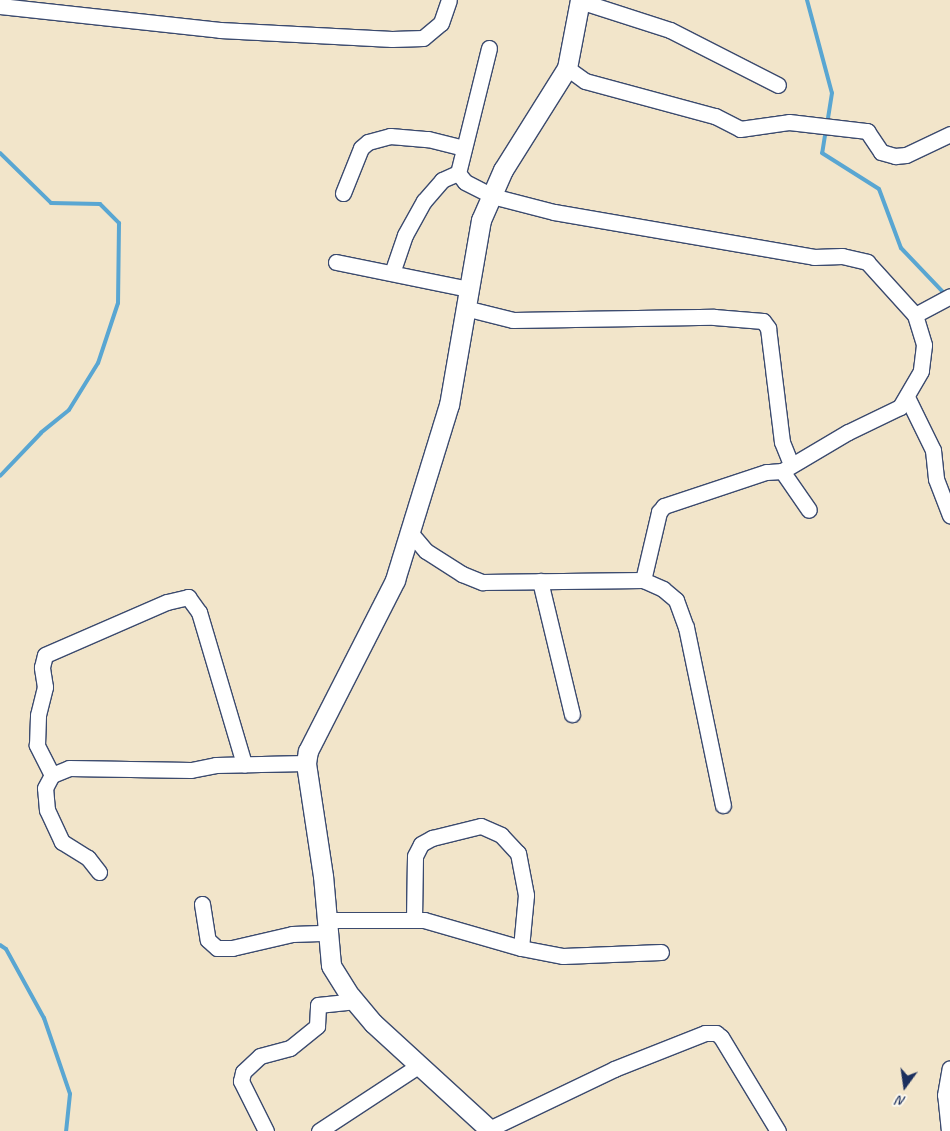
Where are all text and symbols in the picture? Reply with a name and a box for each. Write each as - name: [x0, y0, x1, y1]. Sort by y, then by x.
- north arrow: [880, 1061, 930, 1111]
- text: N: [895, 1092, 908, 1110]

